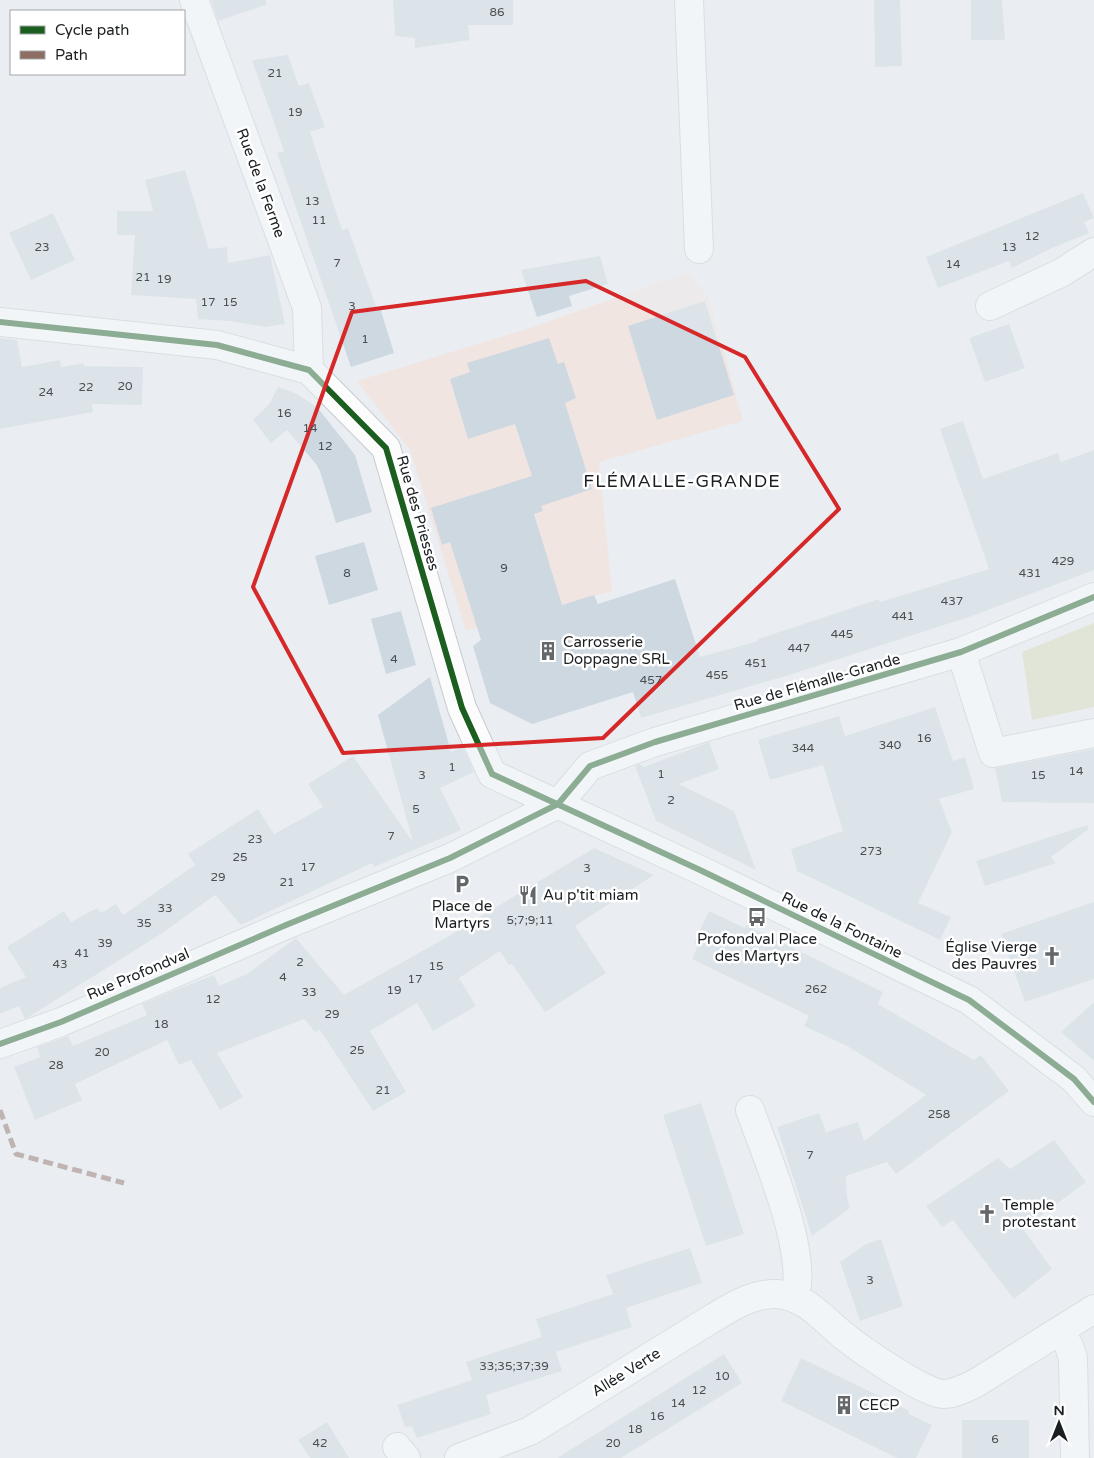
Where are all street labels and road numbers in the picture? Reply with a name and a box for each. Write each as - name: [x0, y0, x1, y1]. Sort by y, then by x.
- street label: Rue de la Ferme: [233, 126, 289, 240]
- street label: Rue des Priesses: [393, 453, 443, 573]
- street label: Rue de Flémalle-Grande: [732, 650, 902, 714]
- street label: Rue de la Fontaine: [779, 888, 905, 962]
- street label: Rue Profondval: [84, 944, 192, 1004]
- street label: Allée Verte: [588, 1344, 664, 1400]

